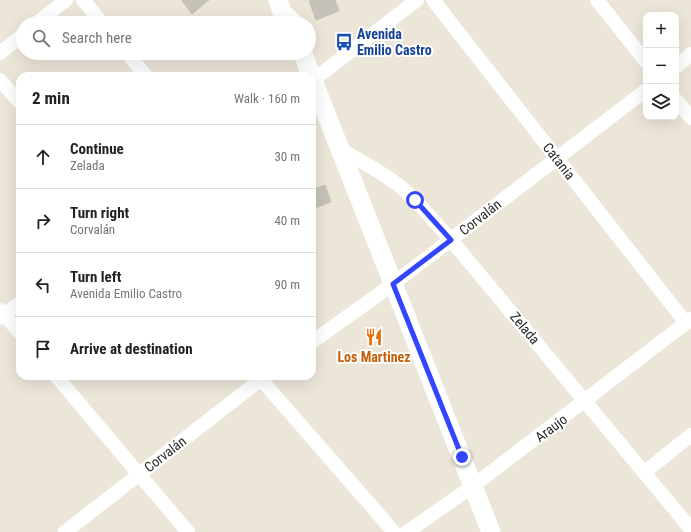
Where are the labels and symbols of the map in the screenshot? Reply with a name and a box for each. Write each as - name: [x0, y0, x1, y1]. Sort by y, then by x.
- place label: Avenida Emilio Castro: [357, 26, 432, 58]
- bus stop icon: Avenida Emilio Castro: [334, 32, 354, 52]
- street label: Catania: [540, 139, 578, 183]
- route start: [406, 191, 424, 209]
- street label: Corvalán: [456, 196, 504, 238]
- street label: Zelada: [507, 309, 543, 347]
- restaurant icon: Los Martinez: [364, 327, 384, 347]
- place label: Los Martinez: [337, 349, 411, 365]
- street label: Araujo: [532, 411, 570, 445]
- street label: Corvalán: [141, 433, 189, 475]
- route end: [453, 448, 471, 466]

